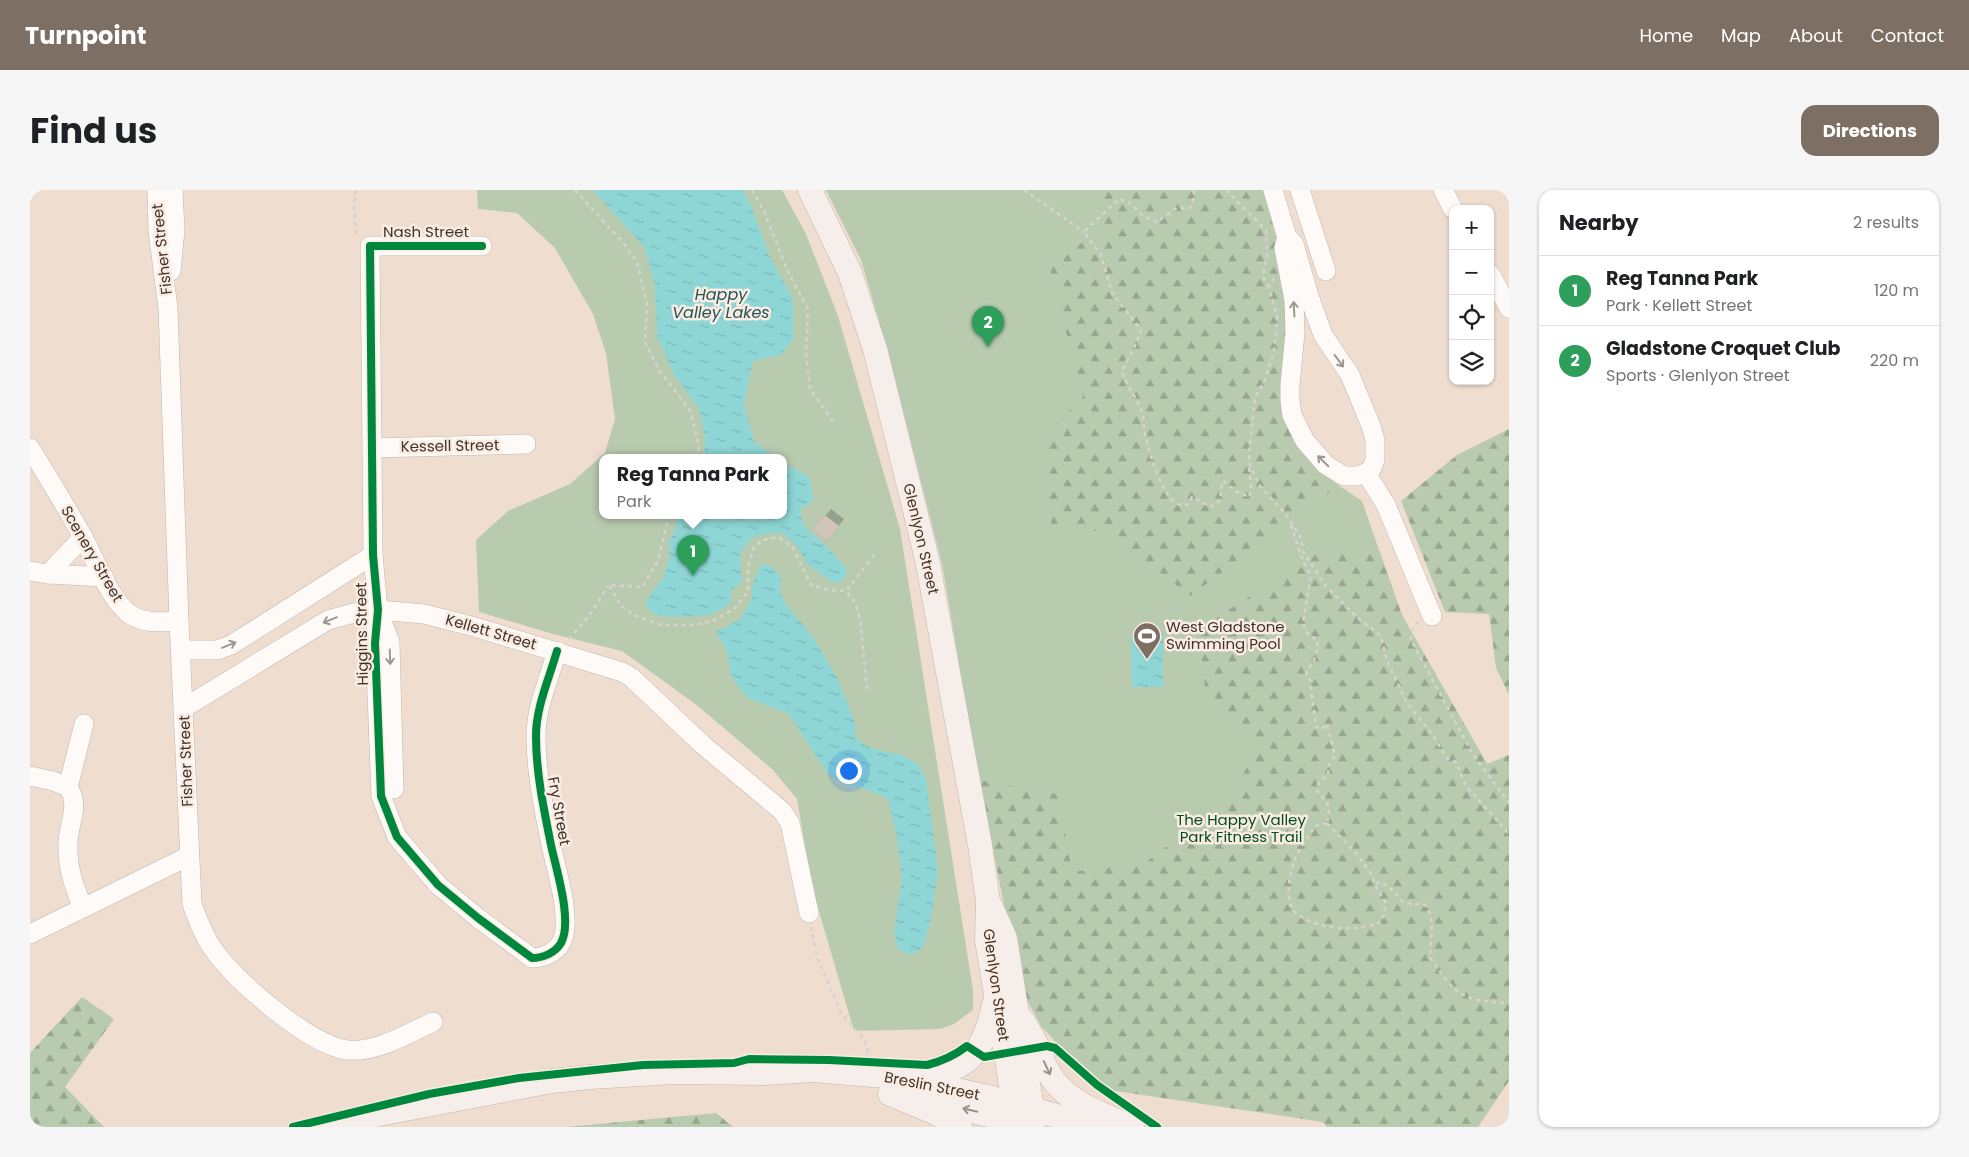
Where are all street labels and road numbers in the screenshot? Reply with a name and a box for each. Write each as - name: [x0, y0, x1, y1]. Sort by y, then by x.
- street label: Fisher Street: [146, 202, 177, 296]
- street label: Nash Street: [383, 221, 469, 242]
- street label: Kessell Street: [401, 434, 499, 457]
- street label: Glenlyon Street: [898, 481, 944, 597]
- street label: Scenery Street: [56, 502, 129, 606]
- street label: Higgins Street: [350, 582, 373, 686]
- street label: Kellett Street: [443, 608, 539, 655]
- street label: Fisher Street: [173, 715, 198, 807]
- street label: Fry Street: [543, 775, 576, 847]
- street label: Glenlyon Street: [978, 927, 1015, 1043]
- street label: Breslin Street: [883, 1066, 982, 1105]

